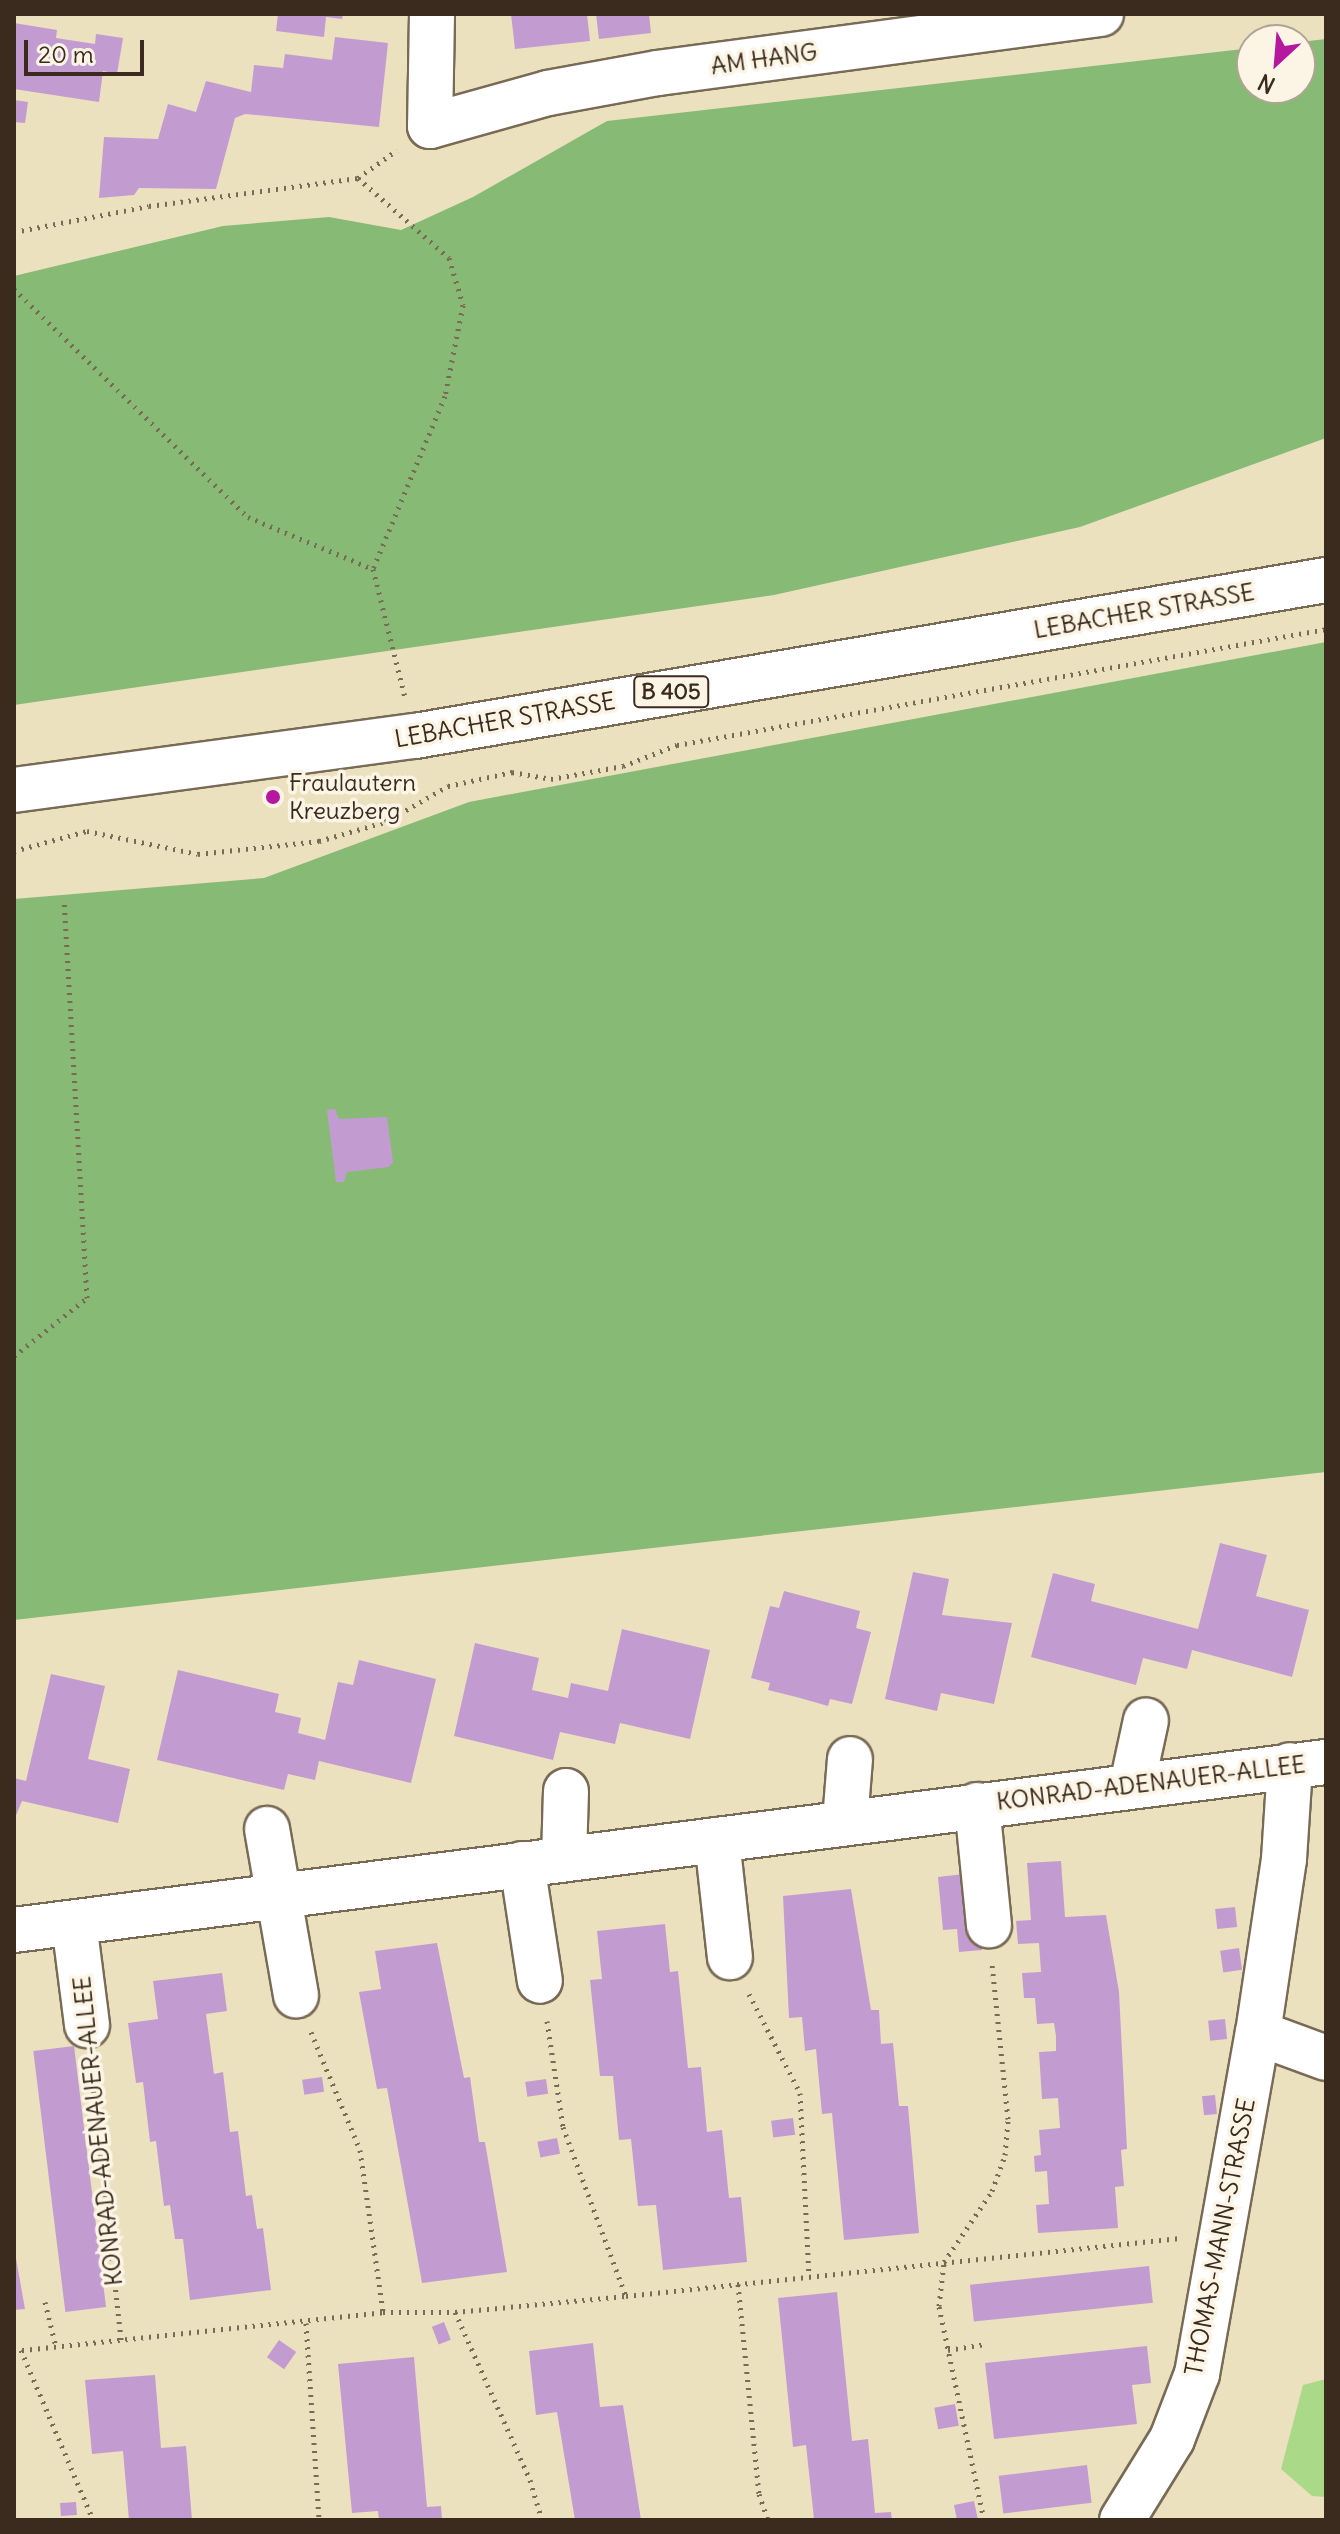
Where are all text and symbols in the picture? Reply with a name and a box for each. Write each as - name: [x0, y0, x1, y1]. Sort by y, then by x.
- scale bar: [28, 24, 148, 74]
- north arrow: [1236, 24, 1316, 104]
- street label: AM HANG: [709, 37, 819, 81]
- text: 20 m: [38, 39, 94, 69]
- text: N: [1253, 68, 1279, 100]
- street label: LEBACHER STRASSE: [1031, 577, 1257, 645]
- road number: B 405: [633, 674, 709, 710]
- street label: LEBACHER STRASSE: [392, 686, 618, 754]
- place label: Fraulautern Kreuzberg: [289, 769, 416, 825]
- marker: Fraulautern Kreuzberg: [264, 788, 282, 806]
- street label: KONRAD-ADENAUER-ALLEE: [995, 1750, 1307, 1816]
- street label: KONRAD-ADENAUER-ALLEE: [67, 1975, 129, 2287]
- street label: THOMAS-MANN-STRASSE: [1179, 2096, 1261, 2378]

